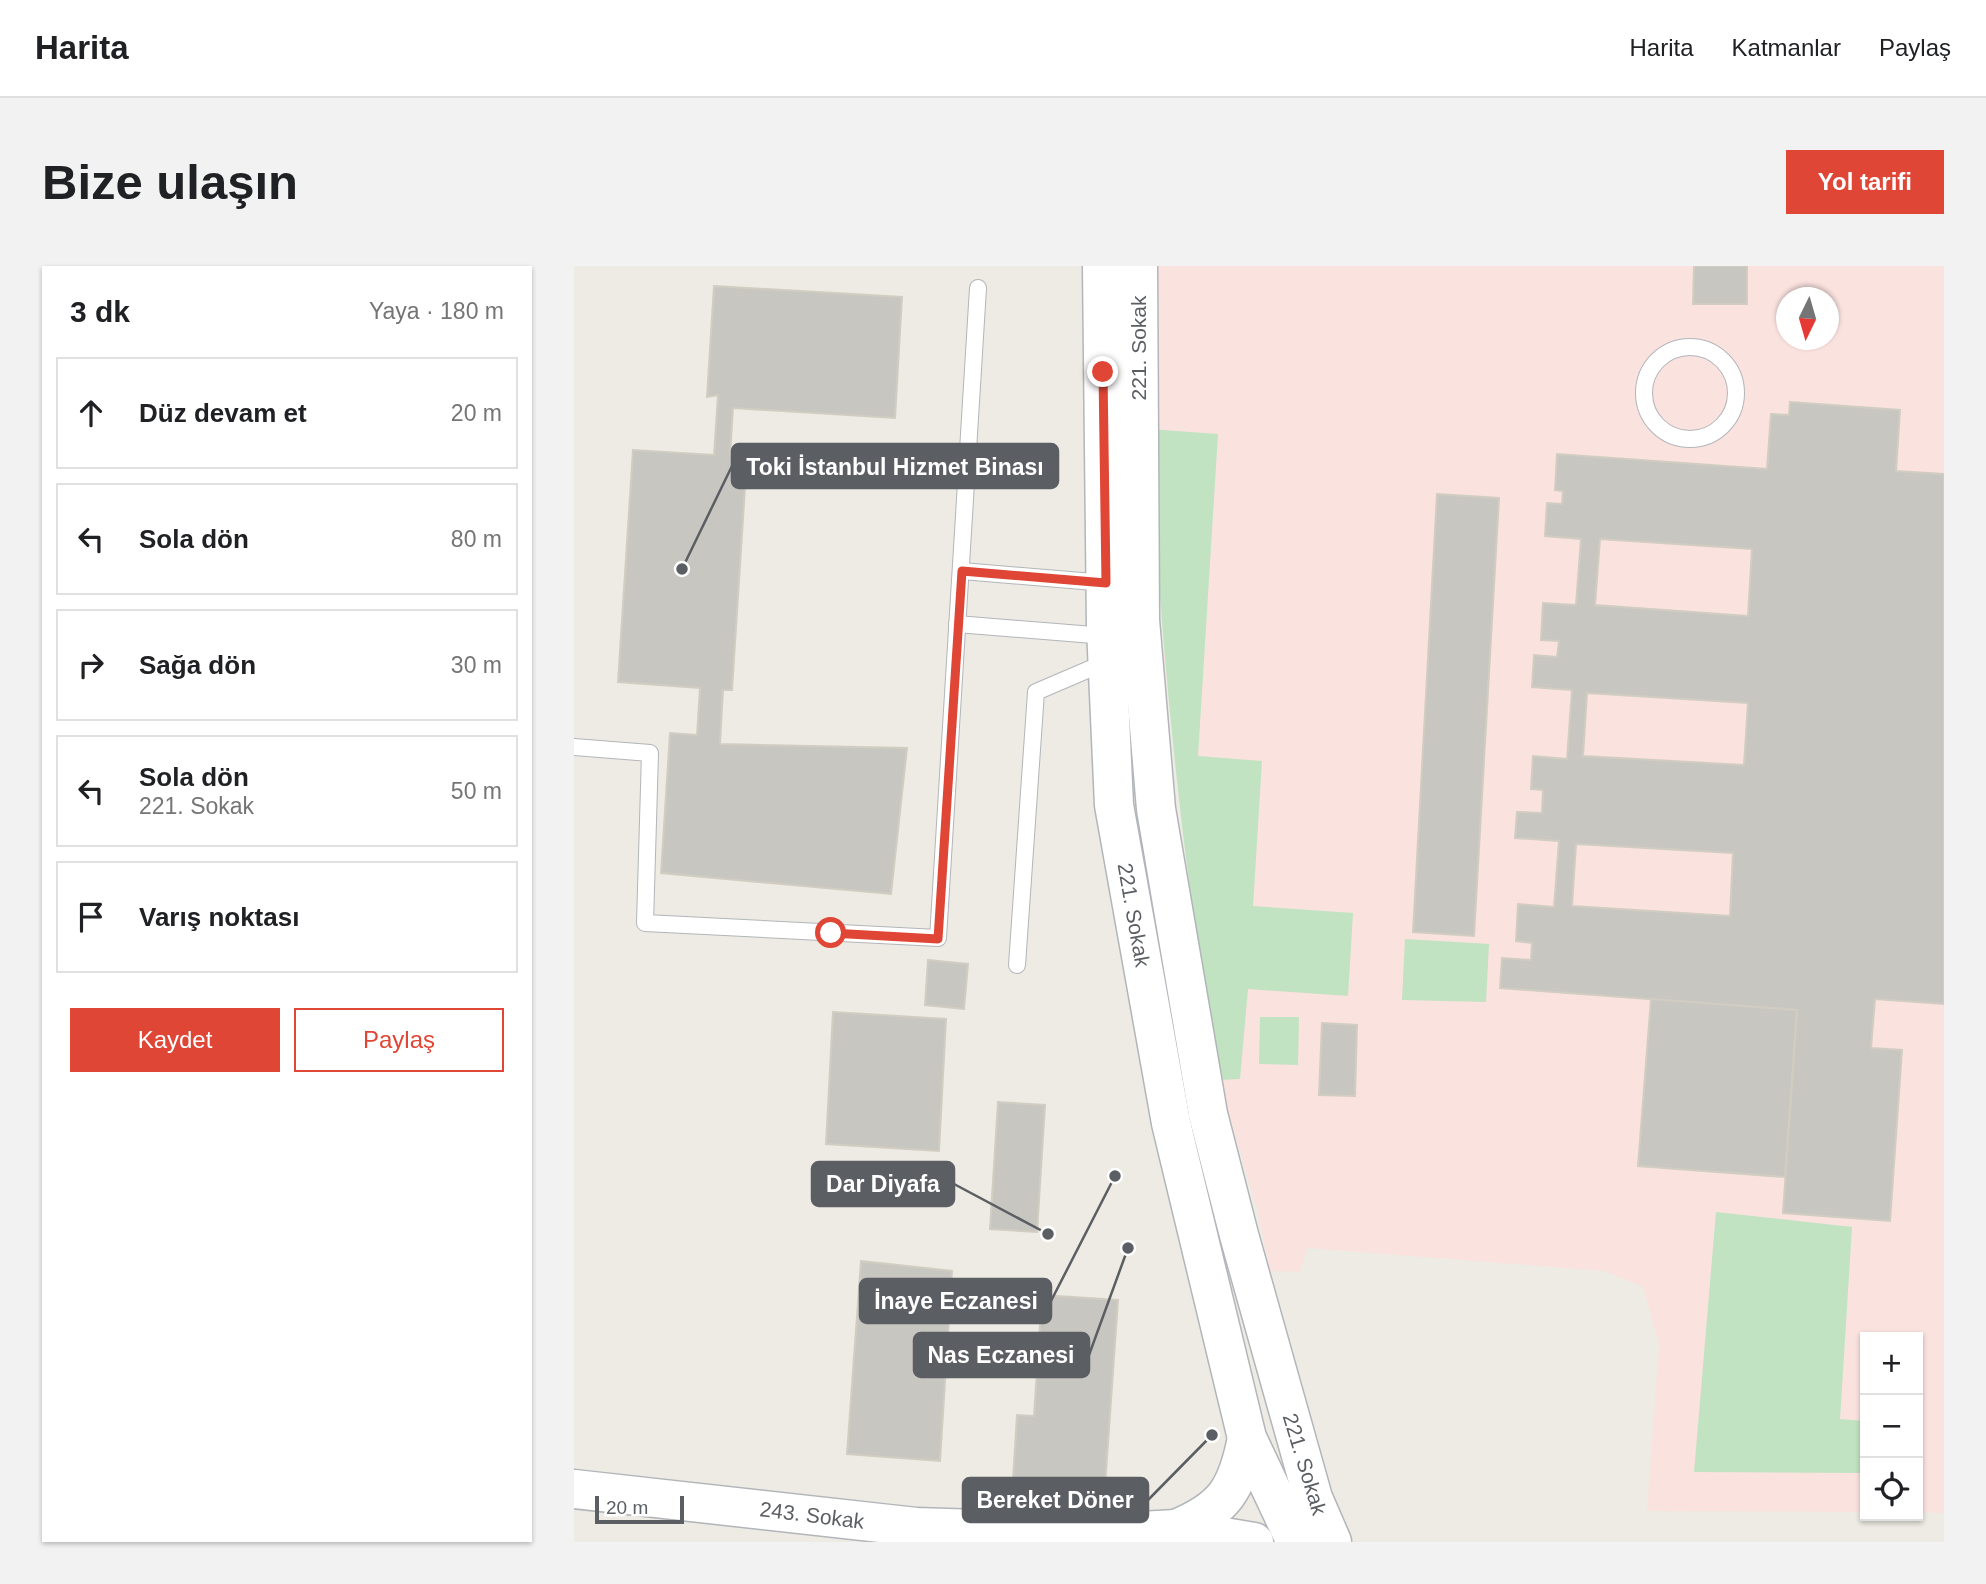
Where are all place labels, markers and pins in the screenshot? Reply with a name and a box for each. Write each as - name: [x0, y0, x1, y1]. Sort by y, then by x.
- callout: Toki İstanbul Hizmet Binası: [732, 444, 1058, 488]
- callout: Dar Diyafa: [812, 1162, 954, 1206]
- callout: İnaye Eczanesi: [860, 1279, 1051, 1323]
- callout: Nas Eczanesi: [914, 1333, 1089, 1377]
- callout: Bereket Döner: [963, 1478, 1148, 1522]

